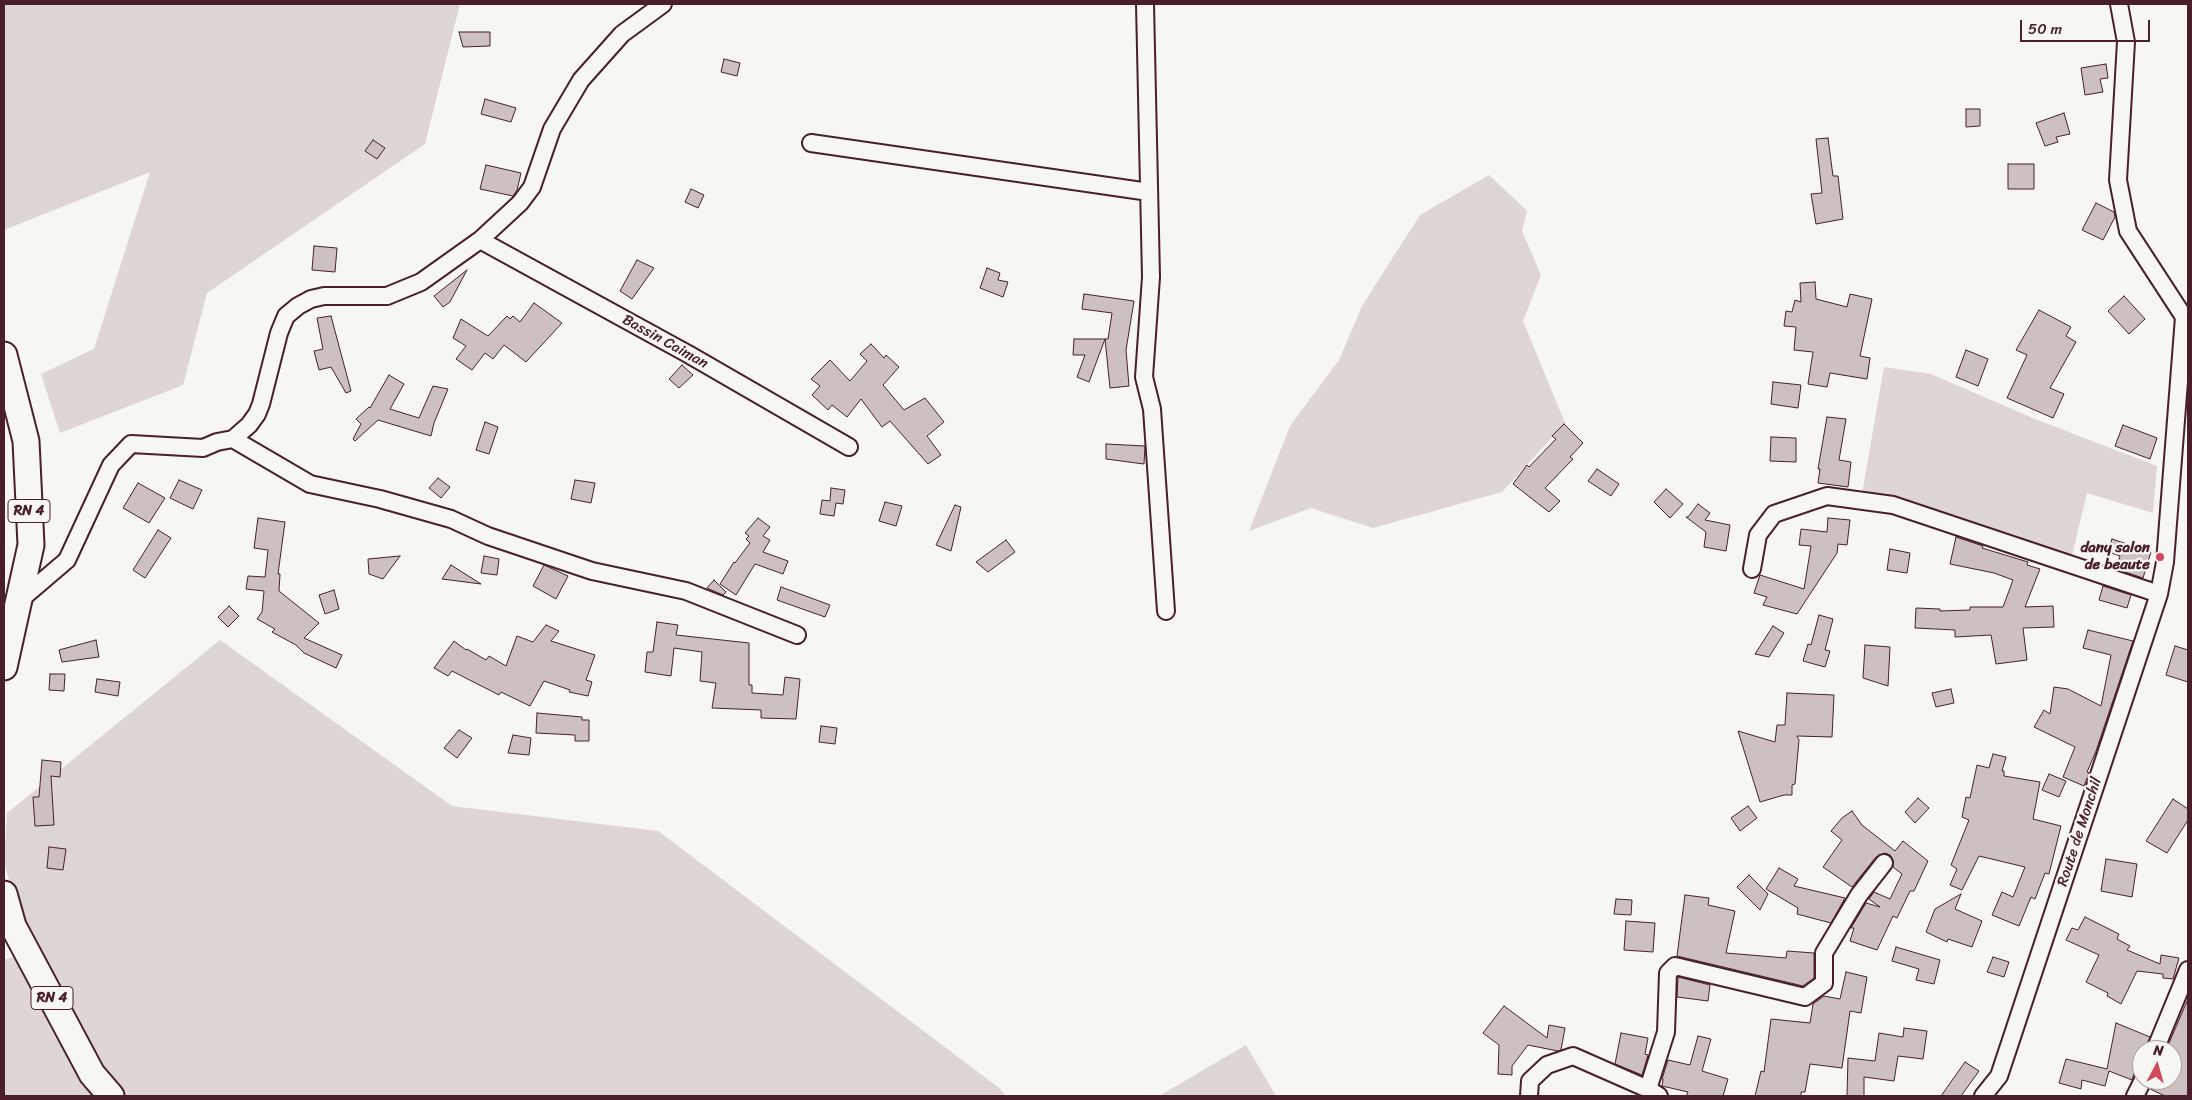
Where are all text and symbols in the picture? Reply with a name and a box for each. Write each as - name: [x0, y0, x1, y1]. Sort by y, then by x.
- scale bar: [2022, 10, 2152, 42]
- text: 50 m: [2028, 16, 2062, 42]
- street label: Bassin Caiman: [619, 311, 711, 373]
- road number: RN 4: [8, 500, 50, 522]
- place label: dany salon de beaute: [2080, 539, 2150, 574]
- marker: dany salon de beaute: [2154, 551, 2166, 563]
- street label: Route de Monchil: [2054, 775, 2106, 889]
- road number: RN 4: [31, 986, 73, 1010]
- text: N: [2152, 1038, 2165, 1064]
- north arrow: [2132, 1040, 2182, 1090]

